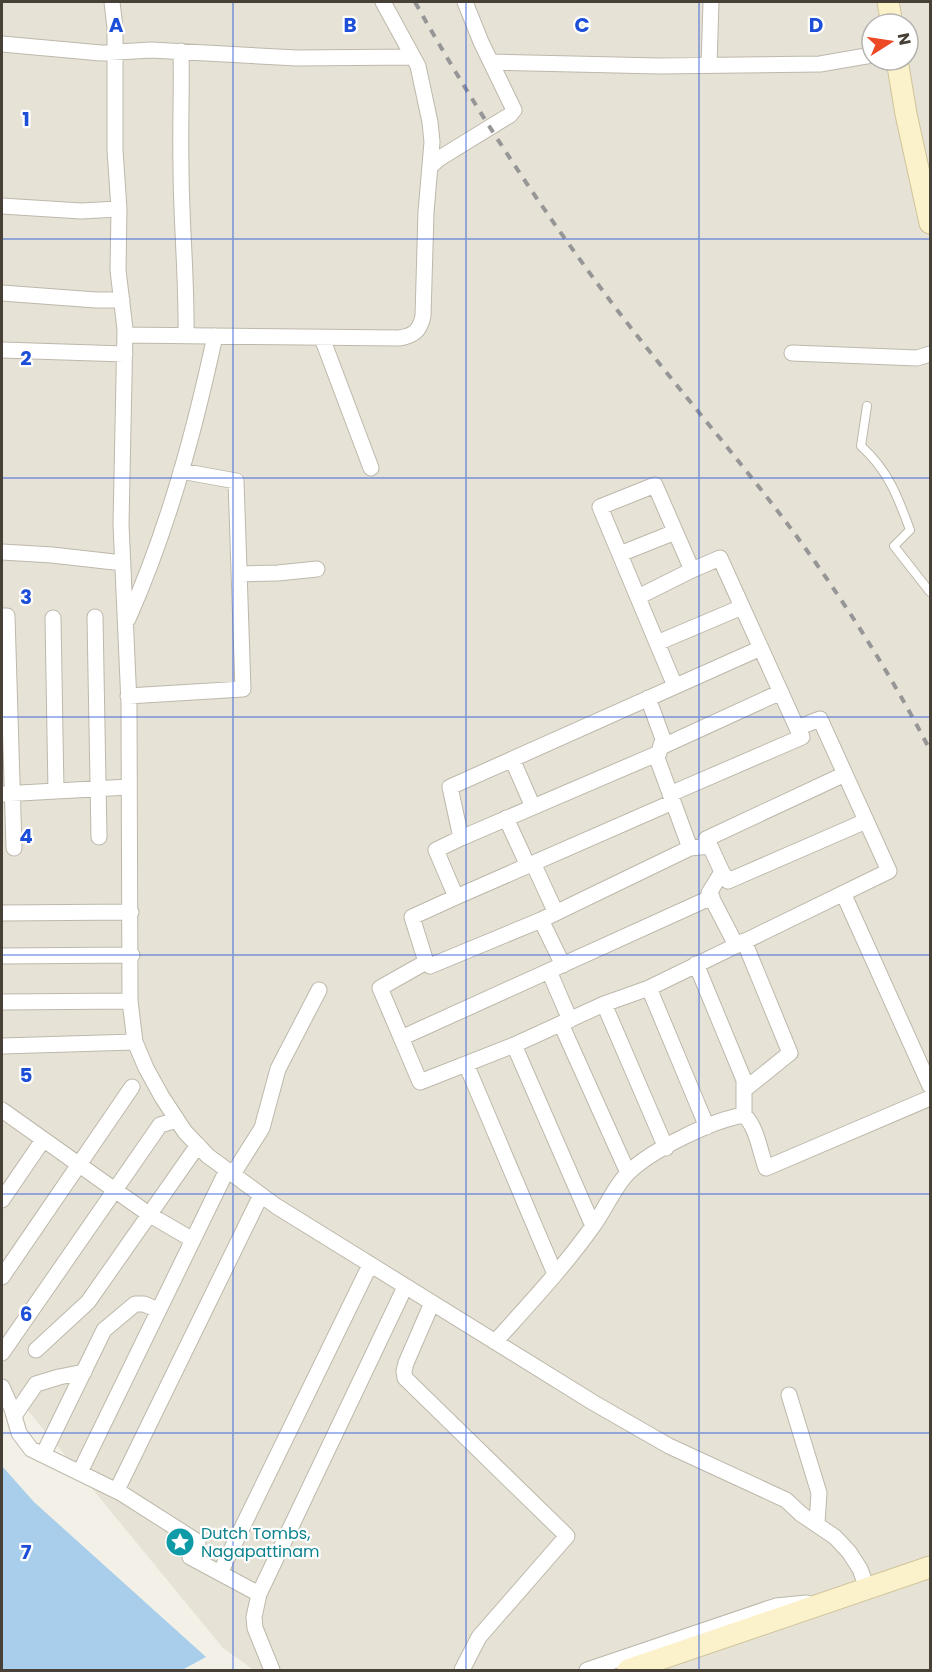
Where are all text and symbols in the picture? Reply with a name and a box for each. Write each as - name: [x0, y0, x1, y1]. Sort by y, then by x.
- text: A: [109, 11, 124, 39]
- text: B: [343, 11, 357, 39]
- text: C: [574, 11, 590, 39]
- text: D: [809, 11, 823, 39]
- north arrow: [860, 12, 920, 72]
- text: N: [892, 31, 917, 47]
- text: 1: [22, 105, 30, 133]
- text: 2: [20, 344, 32, 372]
- text: 3: [20, 583, 32, 611]
- text: 4: [19, 822, 33, 850]
- text: 5: [20, 1061, 33, 1089]
- text: 6: [20, 1300, 32, 1328]
- place label: Dutch Tombs, Nagapattinam: [201, 1522, 319, 1563]
- place icon: Dutch Tombs, Nagapattinam: [164, 1526, 196, 1558]
- text: 7: [21, 1538, 32, 1566]

